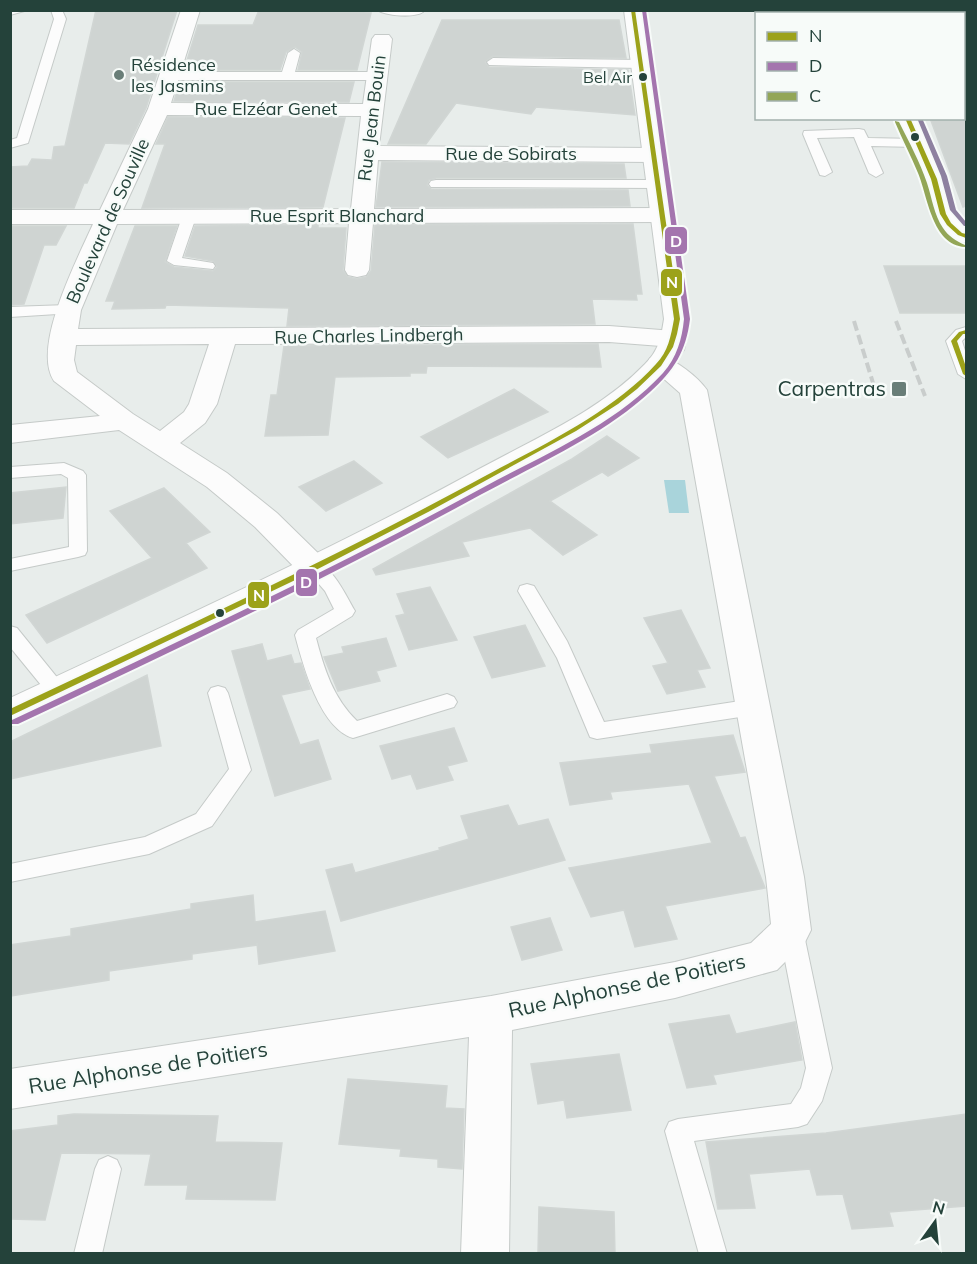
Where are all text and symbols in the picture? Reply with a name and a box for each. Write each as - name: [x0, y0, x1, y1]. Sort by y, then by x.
- legend: [755, 12, 965, 120]
- text: N: [809, 24, 822, 47]
- place label: Résidence les Jasmins: [131, 53, 224, 97]
- street label: Rue Jean Bouin: [352, 54, 391, 182]
- text: D: [809, 54, 822, 77]
- place label: Bel Air: [583, 67, 632, 87]
- marker: Résidence les Jasmins: [112, 68, 126, 82]
- marker: Bel Air: [637, 71, 649, 83]
- text: C: [809, 84, 821, 107]
- street label: Rue Elzéar Genet: [195, 97, 337, 120]
- unlabelled marker: [909, 131, 921, 143]
- street label: Boulevard de Souville: [61, 135, 154, 307]
- street label: Rue de Sobirats: [445, 142, 577, 165]
- street label: Rue Esprit Blanchard: [250, 204, 424, 227]
- line badge: D: [664, 226, 688, 255]
- text: D: [670, 231, 682, 251]
- line badge: N: [660, 268, 683, 297]
- text: N: [666, 272, 678, 292]
- street label: Rue Charles Lindbergh: [274, 322, 464, 349]
- place label: Carpentras: [778, 375, 886, 401]
- marker: Carpentras: [890, 380, 908, 398]
- line badge: D: [295, 568, 318, 597]
- text: D: [300, 572, 312, 592]
- line badge: N: [247, 581, 270, 609]
- text: N: [253, 585, 265, 605]
- unlabelled marker: [214, 607, 226, 619]
- street label: Rue Alphonse de Poitiers: [506, 947, 748, 1023]
- street label: Rue Alphonse de Poitiers: [26, 1035, 269, 1099]
- north arrow: [905, 1192, 965, 1252]
- text: N: [930, 1196, 947, 1219]

